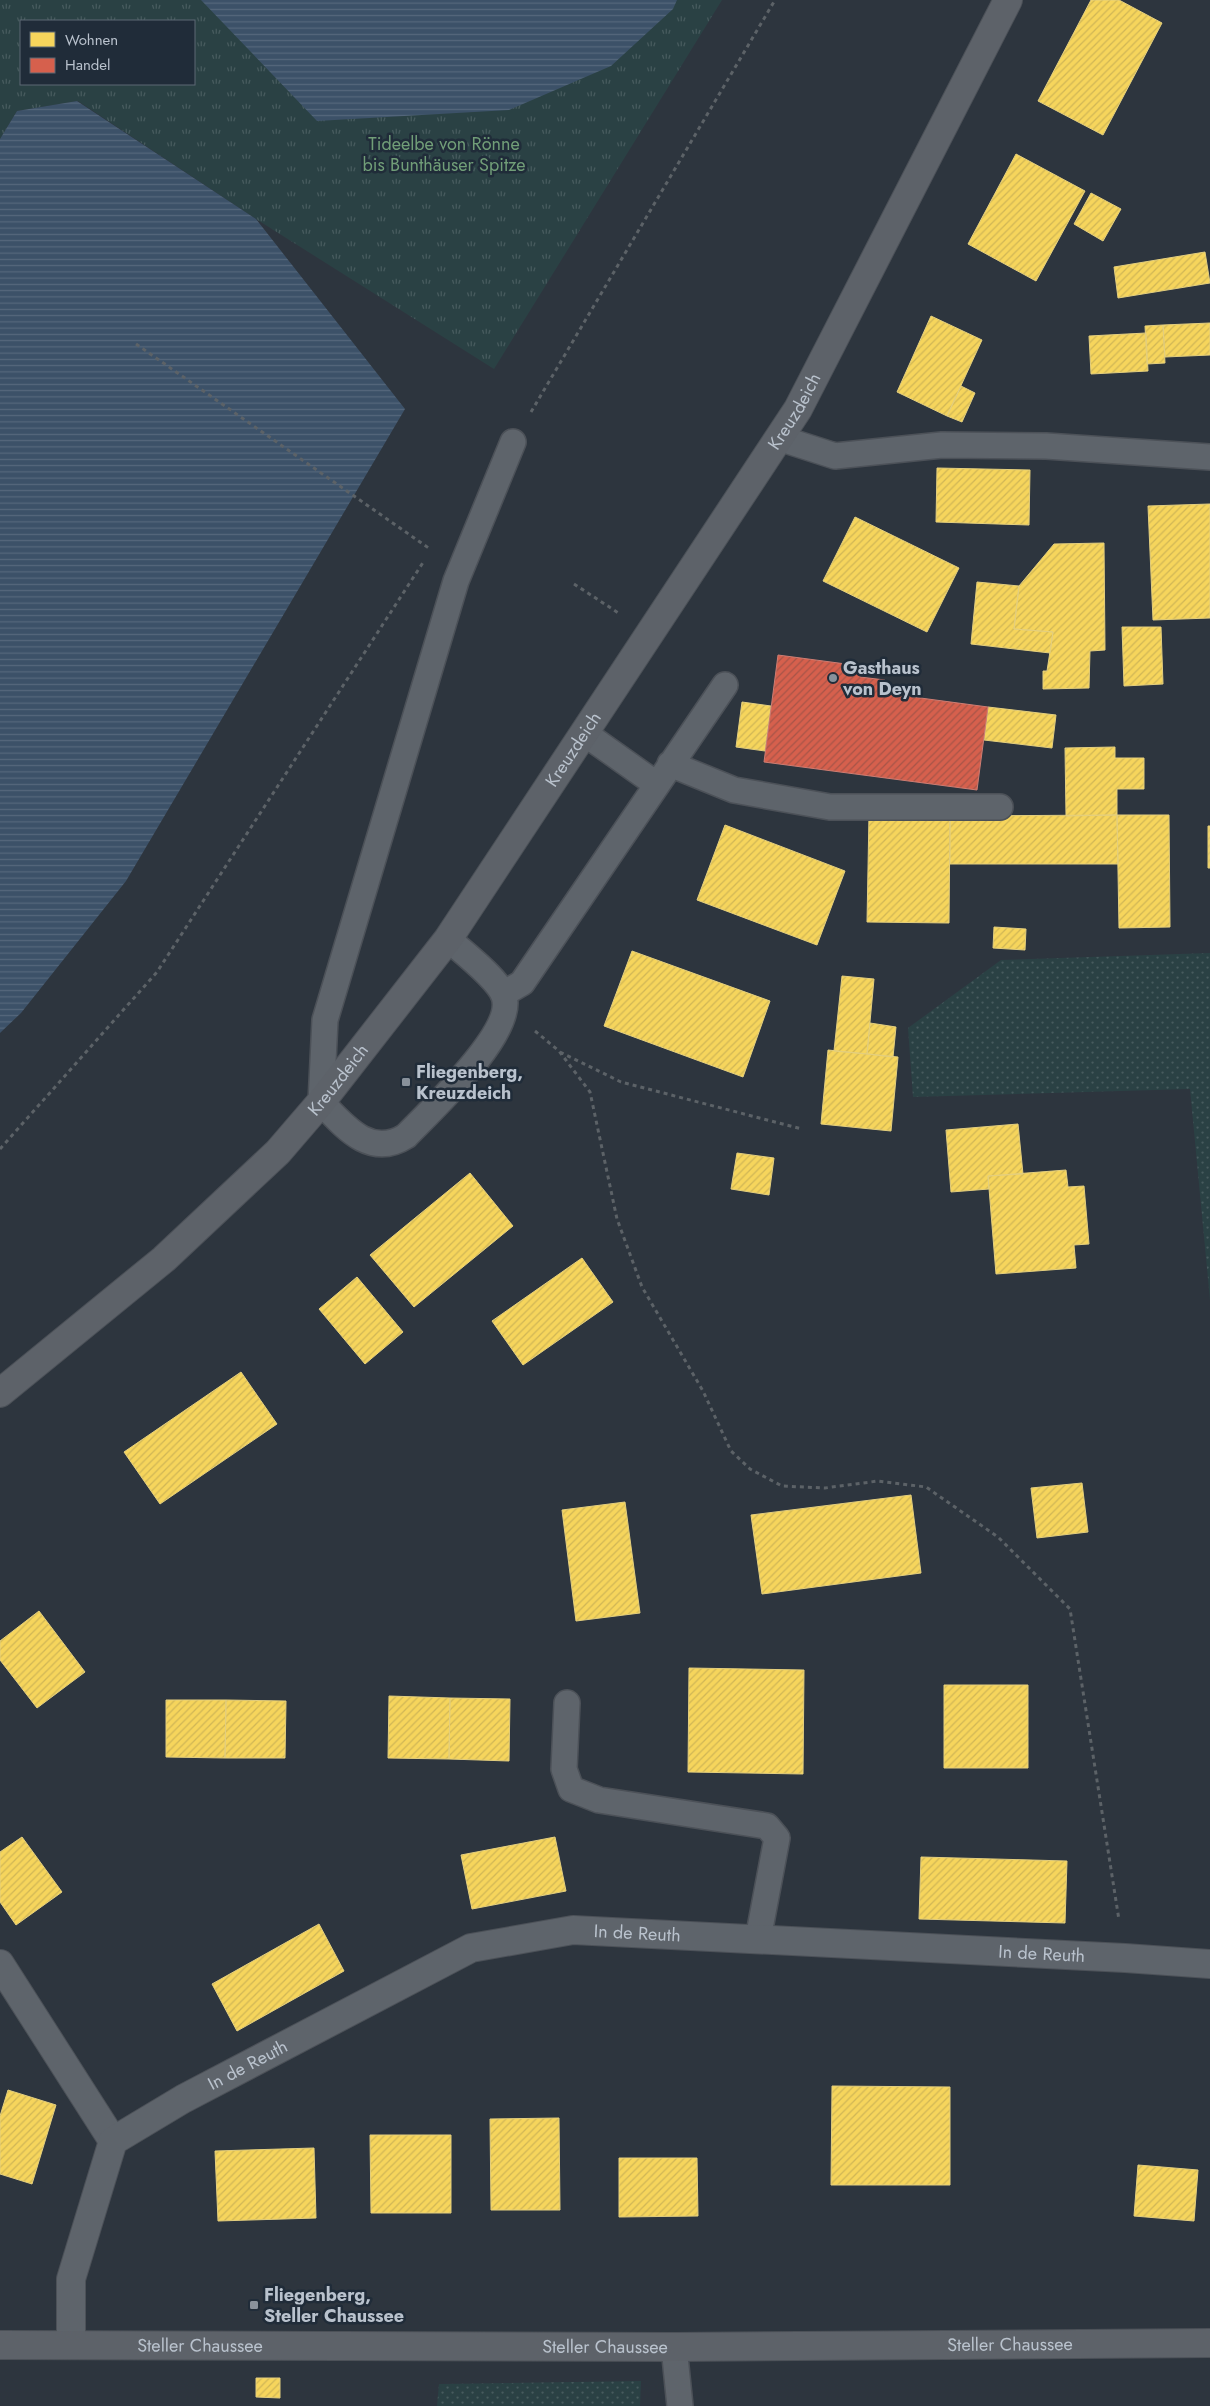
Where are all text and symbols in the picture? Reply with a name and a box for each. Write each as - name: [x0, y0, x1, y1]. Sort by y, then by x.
- legend: [20, 20, 195, 85]
- text: Wohnen: [65, 29, 118, 51]
- text: Handel: [65, 54, 111, 76]
- park label: Tideelbe von Rönne bis Bunthäuser Spitze: [363, 131, 526, 178]
- street label: Kreuzdeich: [762, 369, 827, 455]
- place label: Gasthaus von Deyn: [842, 655, 922, 702]
- marker: Gasthaus von Deyn: [827, 672, 839, 684]
- street label: Kreuzdeich: [539, 707, 608, 792]
- street label: Kreuzdeich: [302, 1038, 375, 1122]
- place label: Fliegenberg, Kreuzdeich: [416, 1059, 523, 1106]
- marker: Fliegenberg, Kreuzdeich: [400, 1076, 412, 1088]
- street label: In de Reuth: [593, 1918, 681, 1948]
- street label: In de Reuth: [998, 1939, 1086, 1969]
- street label: In de Reuth: [203, 2033, 292, 2097]
- place label: Fliegenberg, Steller Chaussee: [264, 2282, 404, 2329]
- marker: Fliegenberg, Steller Chaussee: [248, 2299, 260, 2311]
- street label: Steller Chaussee: [947, 2331, 1073, 2358]
- street label: Steller Chaussee: [137, 2332, 263, 2359]
- street label: Steller Chaussee: [542, 2334, 668, 2360]

